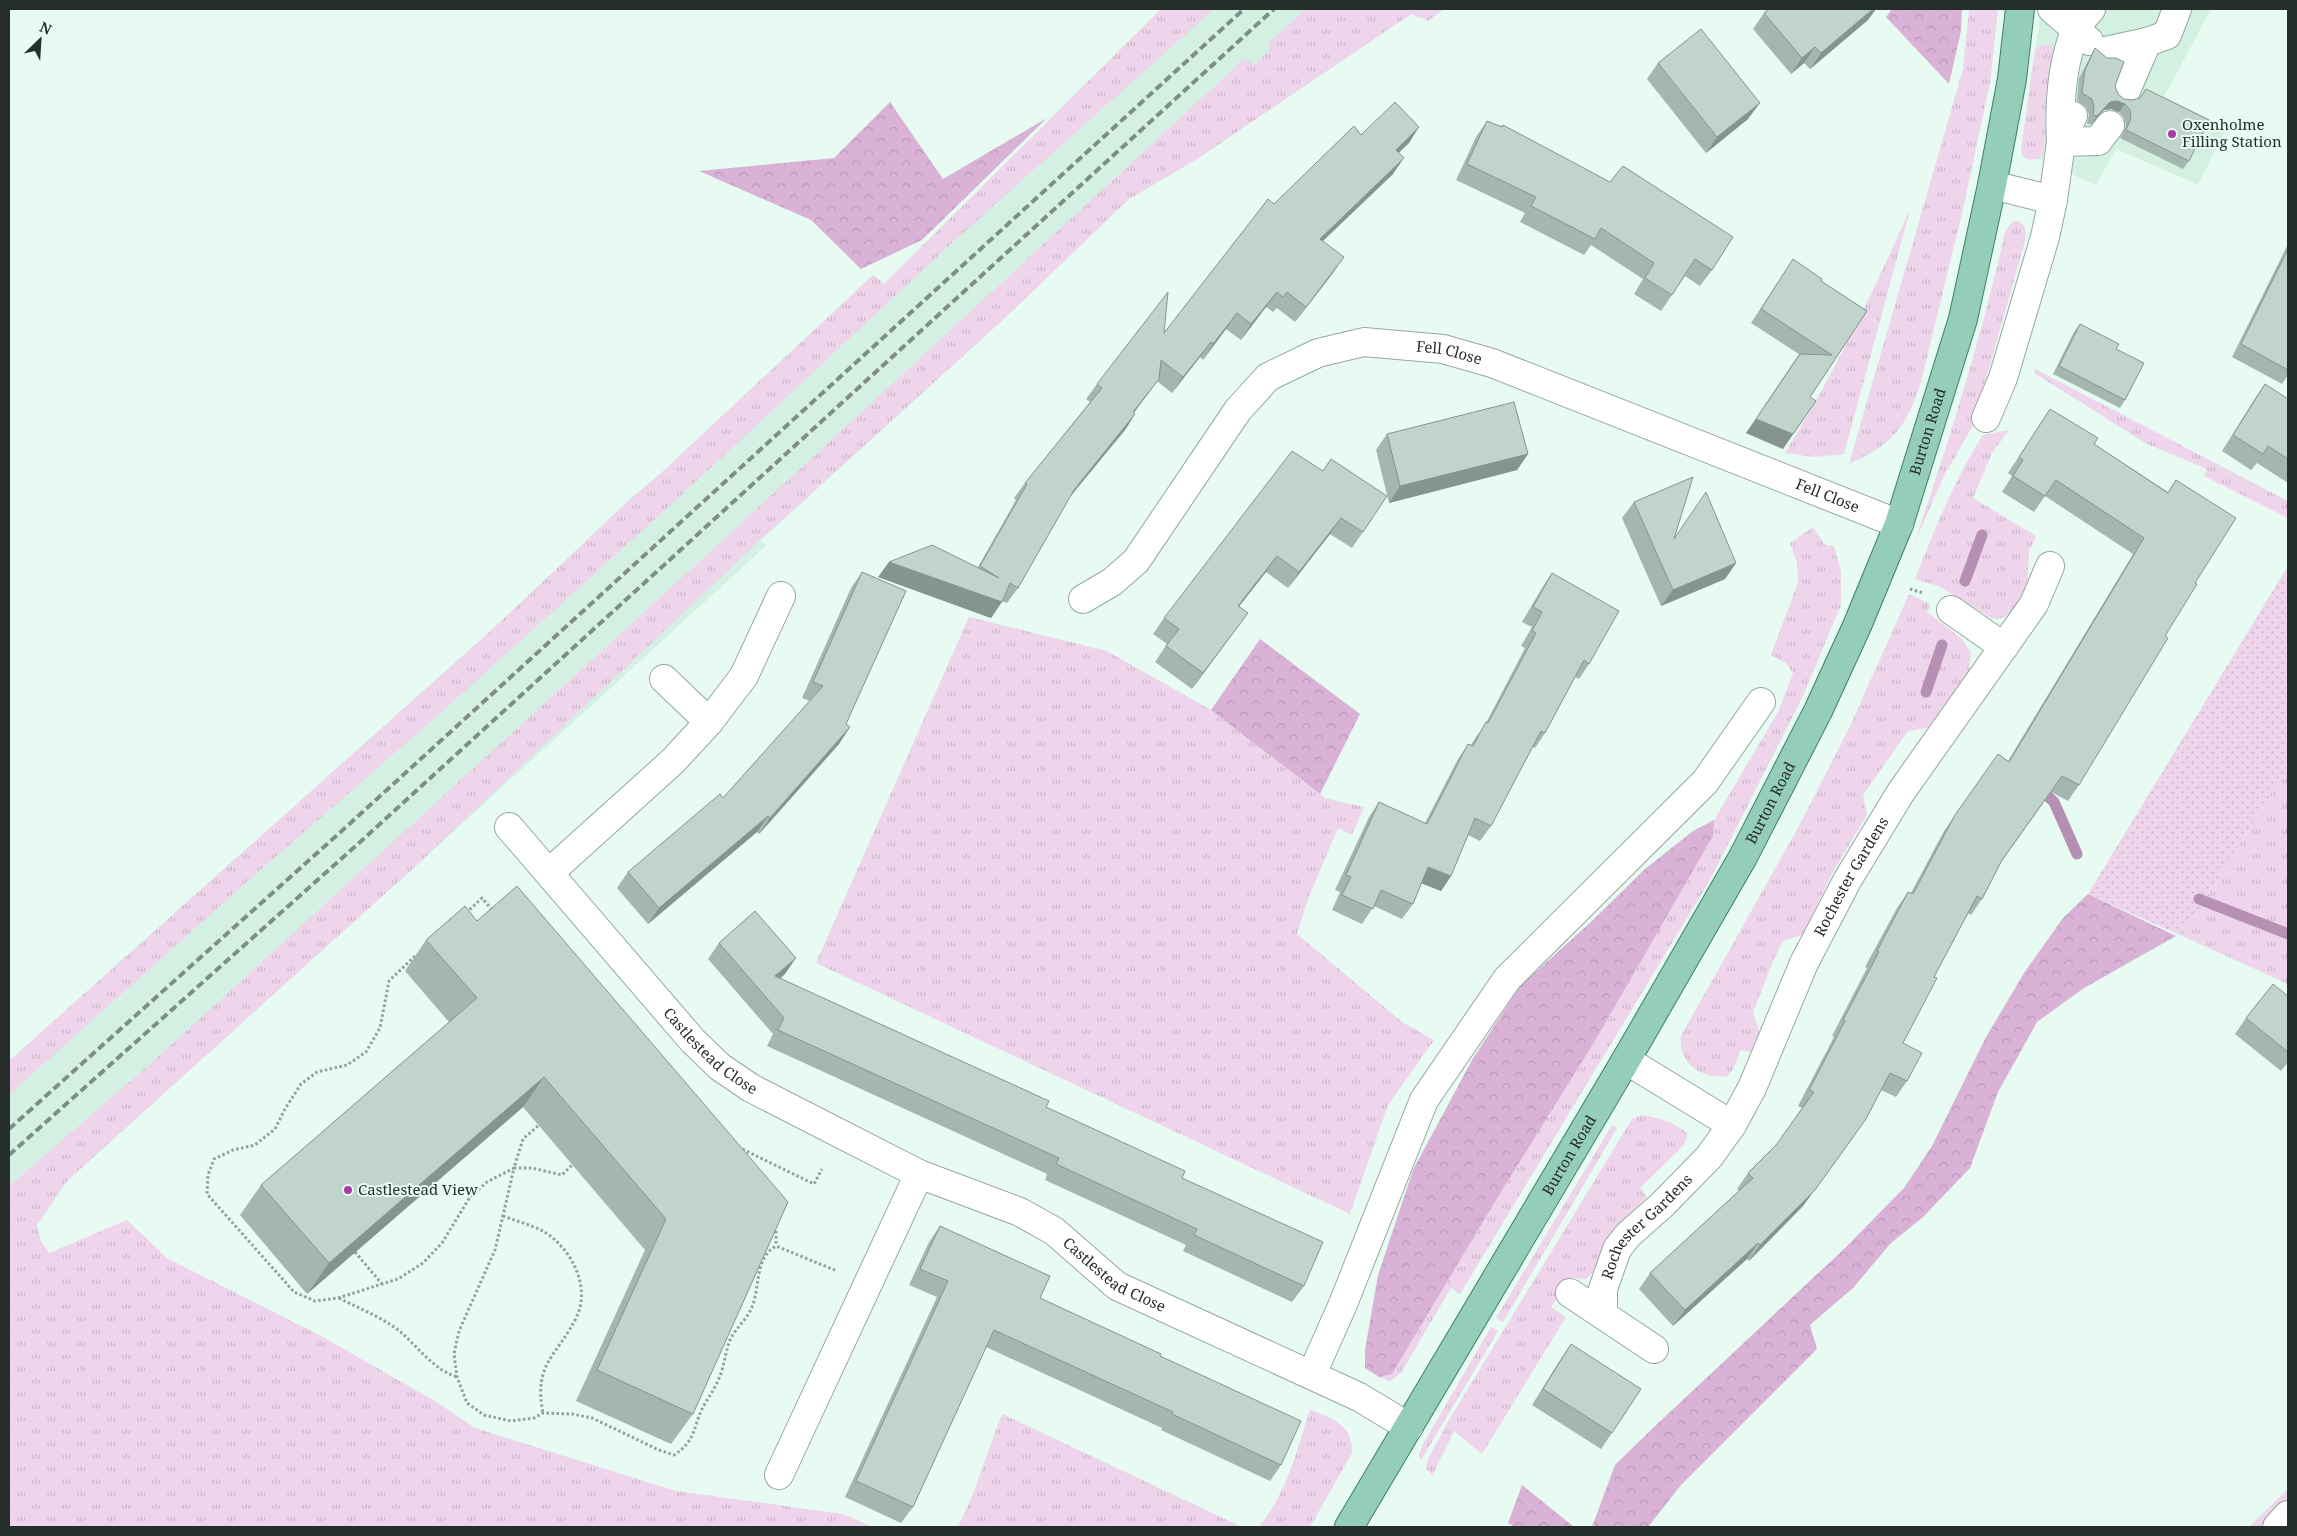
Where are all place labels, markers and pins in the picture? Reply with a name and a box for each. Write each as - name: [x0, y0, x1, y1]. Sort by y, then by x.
- place label: Oxenholme Filling Station: [2182, 114, 2282, 151]
- marker: Oxenholme Filling Station: [2166, 128, 2178, 140]
- place label: Castlestead View: [358, 1179, 478, 1199]
- marker: Castlestead View: [342, 1184, 354, 1196]

